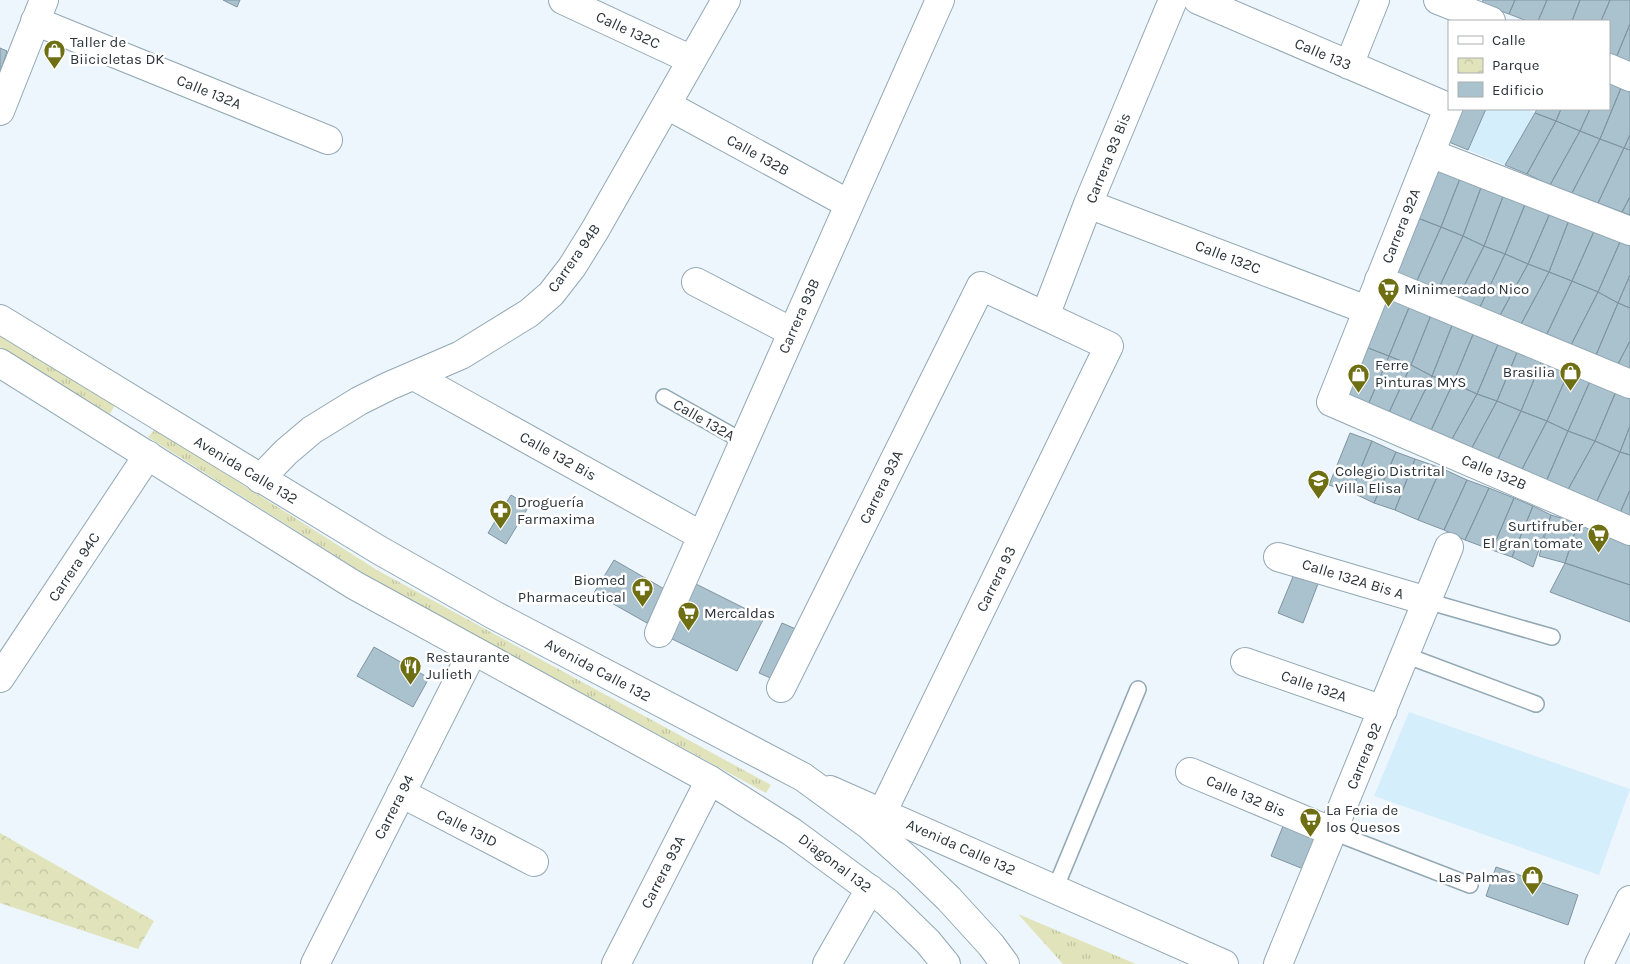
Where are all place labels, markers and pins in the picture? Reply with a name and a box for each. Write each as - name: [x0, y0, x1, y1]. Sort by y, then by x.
- place label: Taller de Biicicletas DK: [70, 33, 164, 68]
- shop icon: Taller de Biicicletas DK: [42, 39, 66, 70]
- supermarket icon: Minimercado Nico: [1376, 277, 1400, 308]
- place label: Minimercado Nico: [1404, 280, 1529, 298]
- place label: Ferre Pinturas MYS: [1375, 356, 1466, 391]
- shop icon: Brasilia: [1559, 360, 1583, 391]
- shop icon: Ferre Pinturas MYS: [1347, 362, 1371, 393]
- place label: Brasilia: [1503, 363, 1555, 381]
- place label: Colegio Distrital Villa Elisa: [1335, 462, 1445, 497]
- school or university icon: Colegio Distrital Villa Elisa: [1307, 468, 1331, 499]
- place label: Droguería Farmaxima: [517, 493, 595, 528]
- pharmacy icon: Droguería Farmaxima: [489, 499, 513, 530]
- place label: Surtifruber El gran tomate: [1483, 517, 1584, 552]
- supermarket icon: Surtifruber El gran tomate: [1587, 523, 1611, 554]
- place label: Biomed Pharmaceutical: [518, 571, 626, 606]
- pharmacy icon: Biomed Pharmaceutical: [630, 577, 654, 608]
- supermarket icon: Mercaldas: [676, 601, 700, 632]
- place label: Mercaldas: [704, 604, 775, 622]
- place label: Restaurante Julieth: [426, 648, 510, 683]
- restaurant icon: Restaurante Julieth: [398, 654, 422, 685]
- place label: La Feria de los Quesos: [1326, 801, 1400, 836]
- supermarket icon: La Feria de los Quesos: [1298, 807, 1322, 838]
- shop icon: Las Palmas: [1520, 865, 1544, 896]
- place label: Las Palmas: [1438, 868, 1516, 886]

